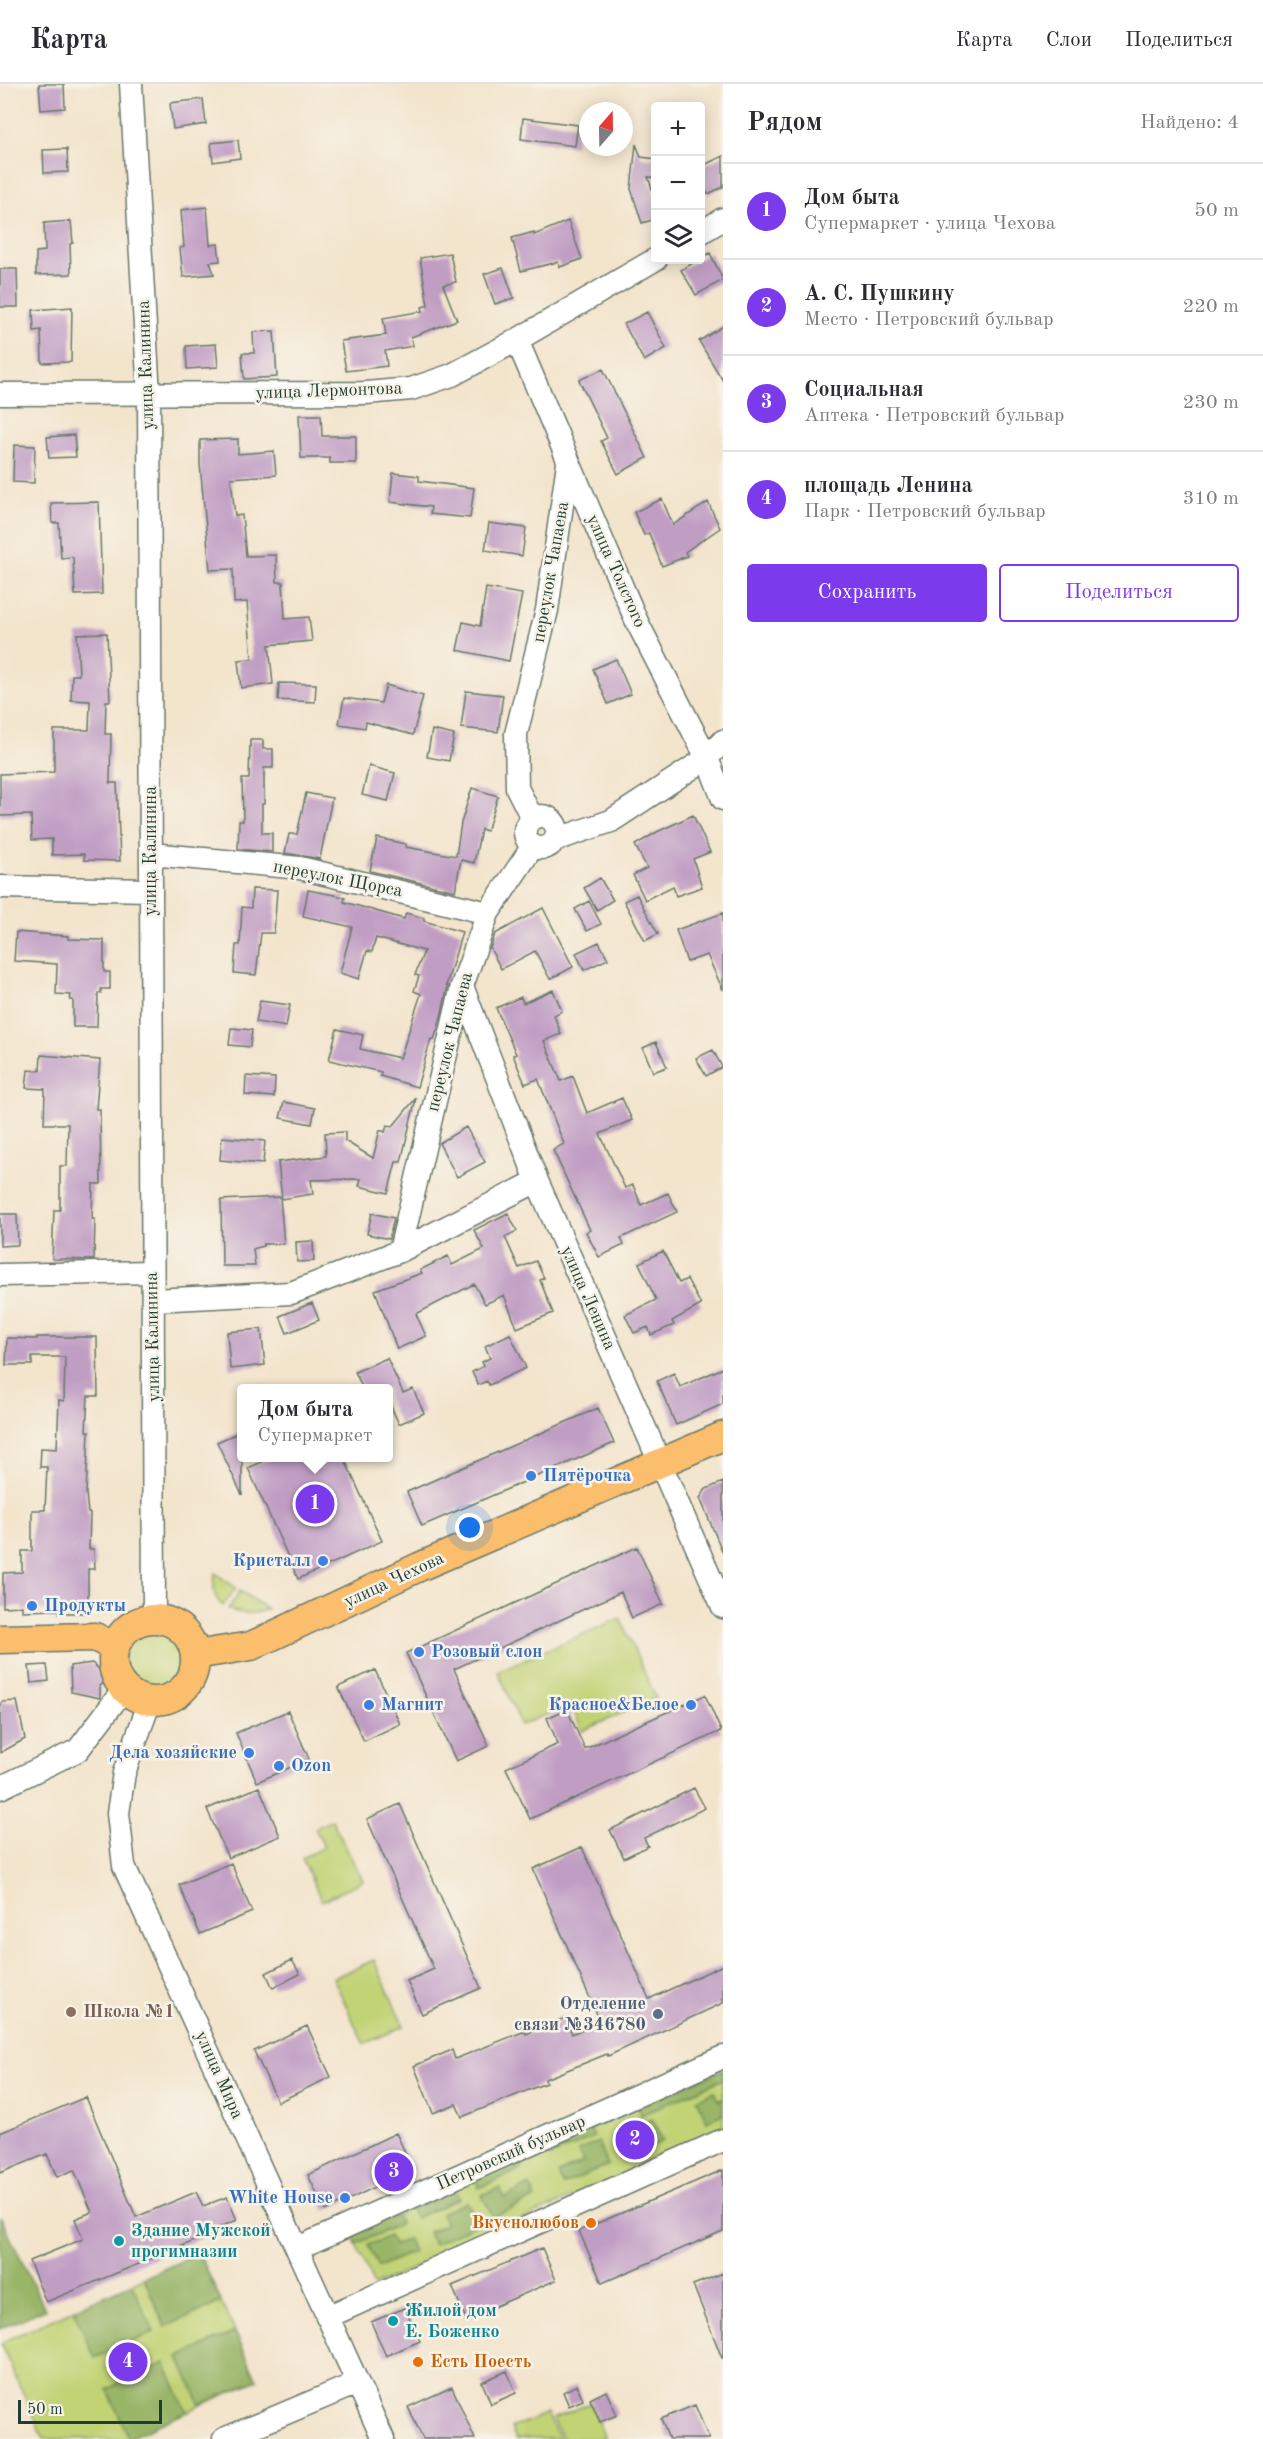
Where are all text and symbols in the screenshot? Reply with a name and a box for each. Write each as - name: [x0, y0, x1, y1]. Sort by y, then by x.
- text: Карта: [30, 27, 108, 55]
- text: Карта: [956, 30, 1013, 51]
- text: Слои: [1046, 30, 1092, 51]
- text: Поделиться: [1125, 30, 1233, 51]
- north arrow: [579, 102, 633, 156]
- map controls: [651, 102, 705, 264]
- button: +: [651, 102, 705, 156]
- text: Рядом: [747, 110, 822, 136]
- text: Найдено: 4: [1140, 113, 1239, 133]
- button: −: [651, 156, 705, 210]
- text: Дом быта: [804, 187, 900, 209]
- text: 1: [761, 201, 772, 221]
- text: 50 m: [1194, 201, 1239, 221]
- button: layers: [651, 210, 705, 264]
- text: Супермаркет · улица Чехова: [804, 214, 1056, 234]
- text: А. С. Пушкину: [804, 283, 955, 305]
- text: 2: [761, 297, 772, 317]
- text: 220 m: [1183, 297, 1239, 317]
- street label: улица Калинина: [135, 300, 157, 430]
- text: Место · Петровский бульвар: [804, 310, 1054, 330]
- street label: улица Лермонтова: [255, 379, 403, 403]
- text: Социальная: [804, 379, 924, 401]
- text: 3: [761, 393, 772, 413]
- text: 230 m: [1183, 393, 1239, 413]
- text: Аптека · Петровский бульвар: [804, 406, 1064, 426]
- text: площадь Ленина: [804, 475, 973, 497]
- text: 4: [761, 489, 772, 509]
- text: 310 m: [1183, 489, 1239, 509]
- street label: переулок Чапаева: [530, 500, 572, 644]
- text: Парк · Петровский бульвар: [804, 502, 1046, 522]
- street label: улица Толстого: [583, 512, 649, 630]
- button: Сохранить: [747, 564, 987, 622]
- button: Поделиться: [999, 564, 1239, 622]
- street label: улица Калинина: [142, 786, 160, 916]
- street label: переулок Щорса: [272, 858, 404, 900]
- street label: переулок Чапаева: [424, 970, 476, 1114]
- street label: улица Ленина: [557, 1243, 619, 1353]
- street label: улица Калинина: [143, 1272, 163, 1402]
- popup: [237, 1384, 393, 1462]
- text: Дом быта: [258, 1399, 353, 1421]
- text: Супермаркет: [258, 1426, 372, 1446]
- place label: Пятёрочка: [543, 1467, 631, 1485]
- marker: Пятёрочка: [524, 1469, 538, 1483]
- pin: 1: [296, 1482, 334, 1526]
- your location: [455, 1513, 484, 1542]
- street label: улица Чехова: [341, 1549, 447, 1611]
- place label: Кристалл: [233, 1552, 311, 1570]
- marker: Кристалл: [316, 1554, 330, 1568]
- place label: Продукты: [44, 1597, 126, 1615]
- marker: Продукты: [25, 1599, 39, 1613]
- place label: Розовый слон: [431, 1643, 543, 1661]
- marker: Розовый слон: [412, 1645, 426, 1659]
- place label: Магнит: [381, 1696, 444, 1714]
- place label: Красное&Белое: [548, 1696, 679, 1714]
- marker: Магнит: [362, 1698, 376, 1712]
- marker: Красное&Белое: [684, 1698, 698, 1712]
- place label: Дела хозяйские: [109, 1744, 237, 1762]
- marker: Дела хозяйские: [242, 1746, 256, 1760]
- place label: Ozon: [291, 1757, 331, 1775]
- marker: Ozon: [272, 1759, 286, 1773]
- place label: Отделение связи №346780: [514, 1995, 646, 2034]
- place label: Школа №1: [83, 2003, 175, 2021]
- marker: Школа №1: [64, 2005, 78, 2019]
- marker: Отделение связи №346780: [651, 2007, 665, 2021]
- street label: улица Мира: [192, 2028, 246, 2122]
- street label: Петровский бульвар: [434, 2112, 588, 2194]
- pin: 2: [616, 2118, 654, 2162]
- pin: 3: [374, 2150, 414, 2194]
- place label: White House: [228, 2189, 333, 2207]
- marker: White House: [338, 2191, 352, 2205]
- place label: Вкуснолюбов: [472, 2214, 579, 2232]
- marker: Вкуснолюбов: [584, 2216, 598, 2230]
- place label: Здание Мужской прогимназии: [131, 2222, 271, 2261]
- marker: Здание Мужской прогимназии: [112, 2234, 126, 2248]
- place label: Жилой дом Е. Боженко: [405, 2302, 500, 2341]
- marker: Жилой дом Е. Боженко: [386, 2314, 400, 2328]
- pin: 4: [108, 2340, 148, 2384]
- place label: Есть Поесть: [430, 2353, 532, 2371]
- marker: Есть Поесть: [411, 2355, 425, 2369]
- scale bar: [18, 2397, 162, 2424]
- text: 50 m: [27, 2402, 63, 2418]

